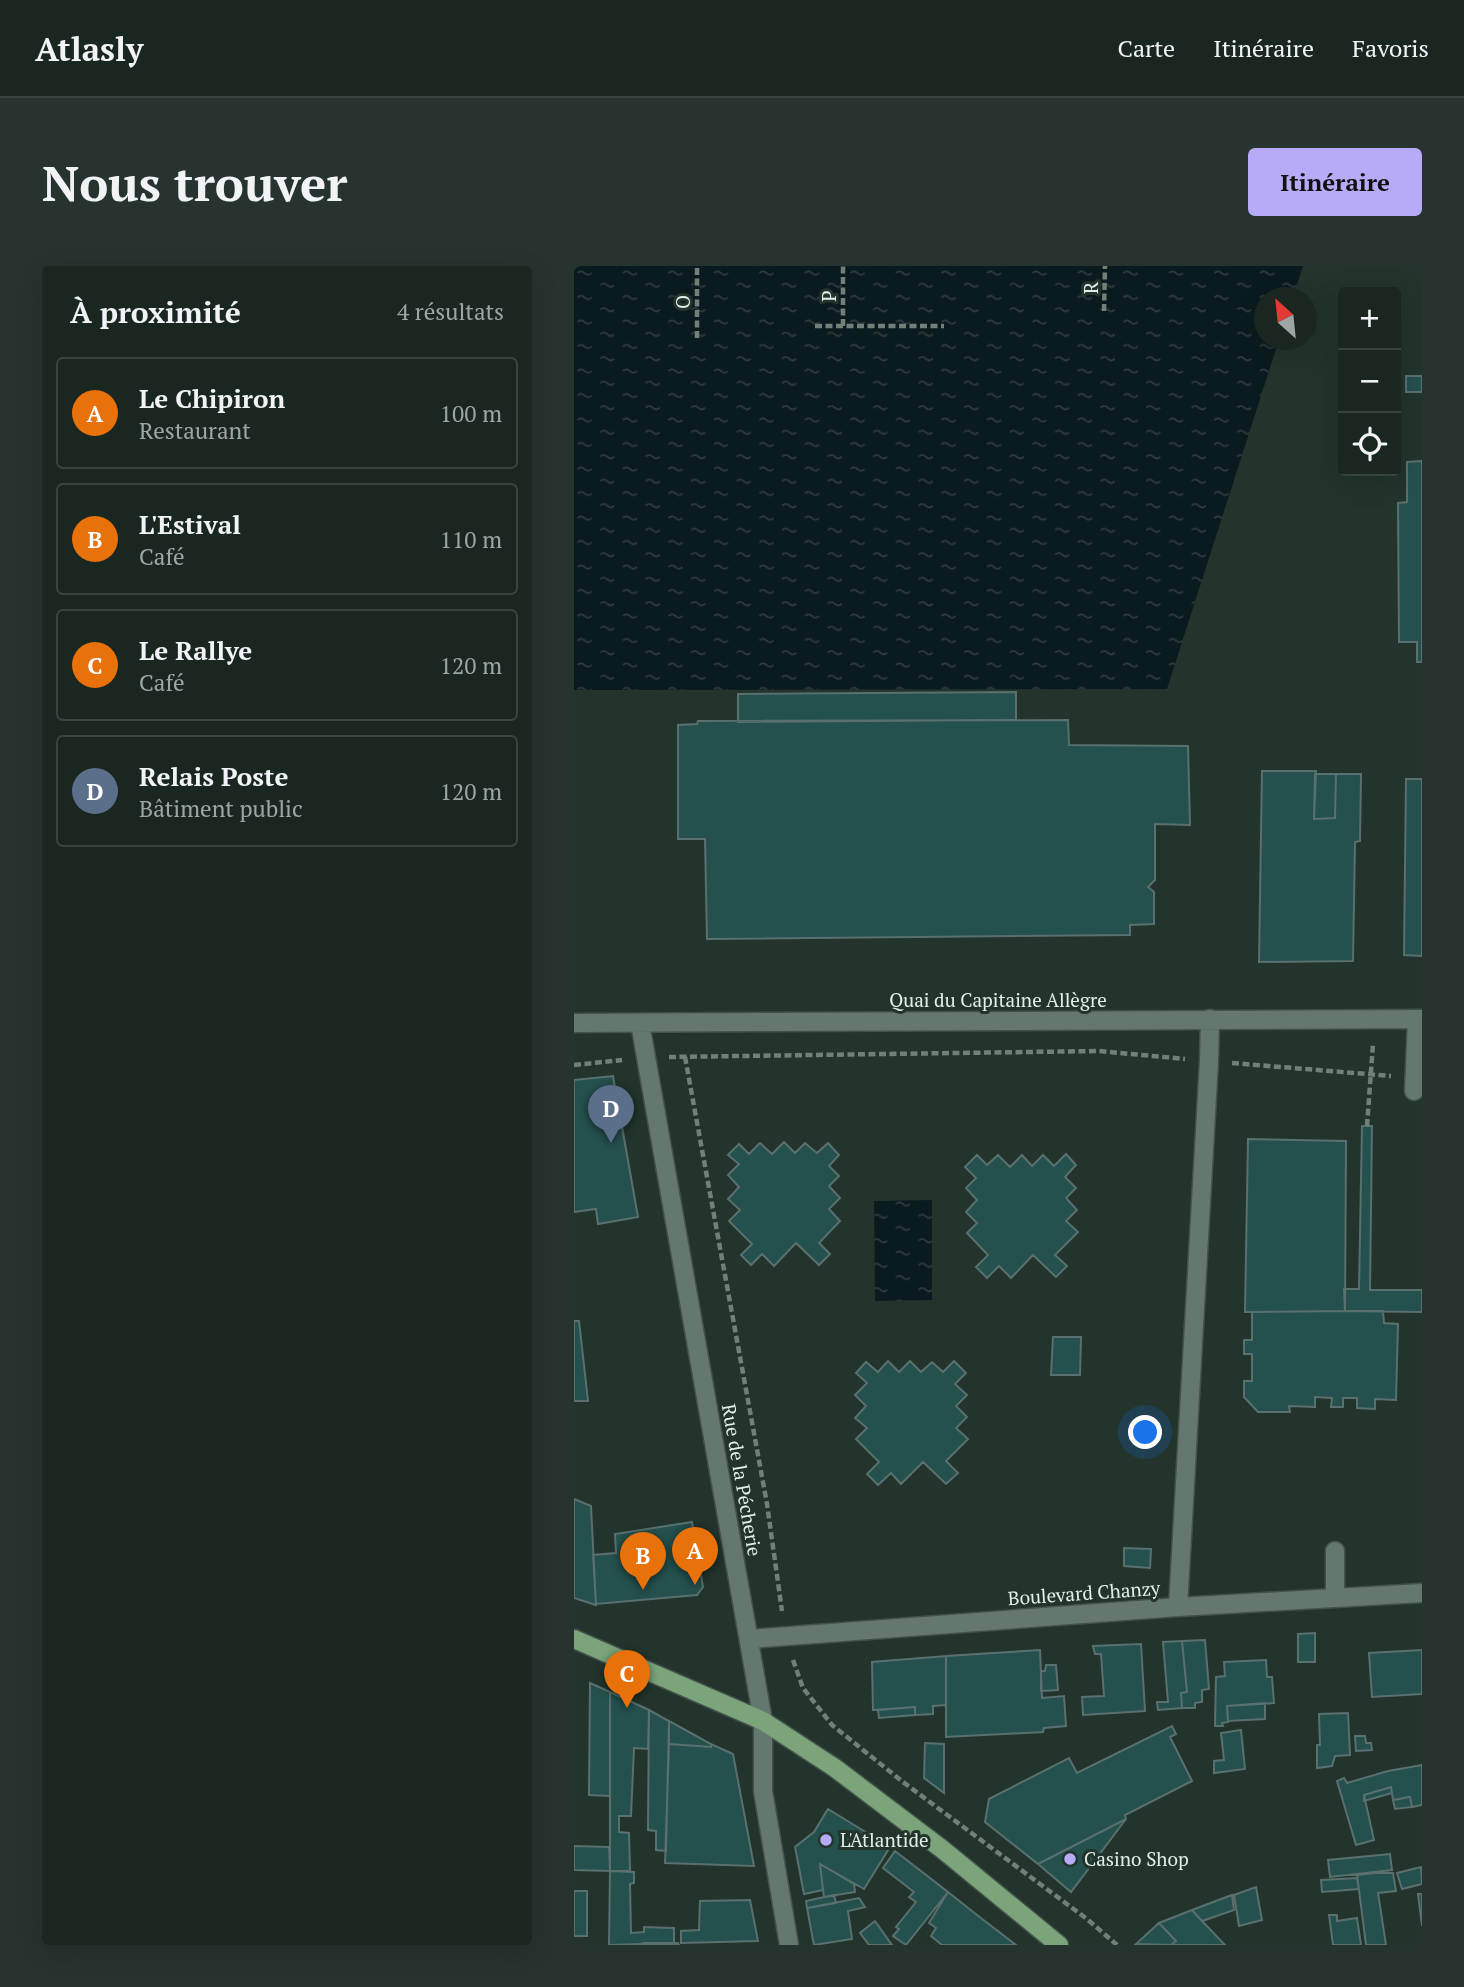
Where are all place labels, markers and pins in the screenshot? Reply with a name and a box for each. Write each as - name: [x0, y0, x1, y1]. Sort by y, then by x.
- pin: D: [588, 1085, 634, 1143]
- pin: A: [672, 1527, 718, 1585]
- pin: B: [620, 1532, 666, 1590]
- pin: C: [604, 1650, 650, 1708]
- place label: L'Atlantide: [840, 1827, 929, 1852]
- marker: L'Atlantide: [818, 1832, 834, 1848]
- place label: Casino Shop: [1084, 1846, 1189, 1871]
- marker: Casino Shop: [1062, 1851, 1078, 1867]

